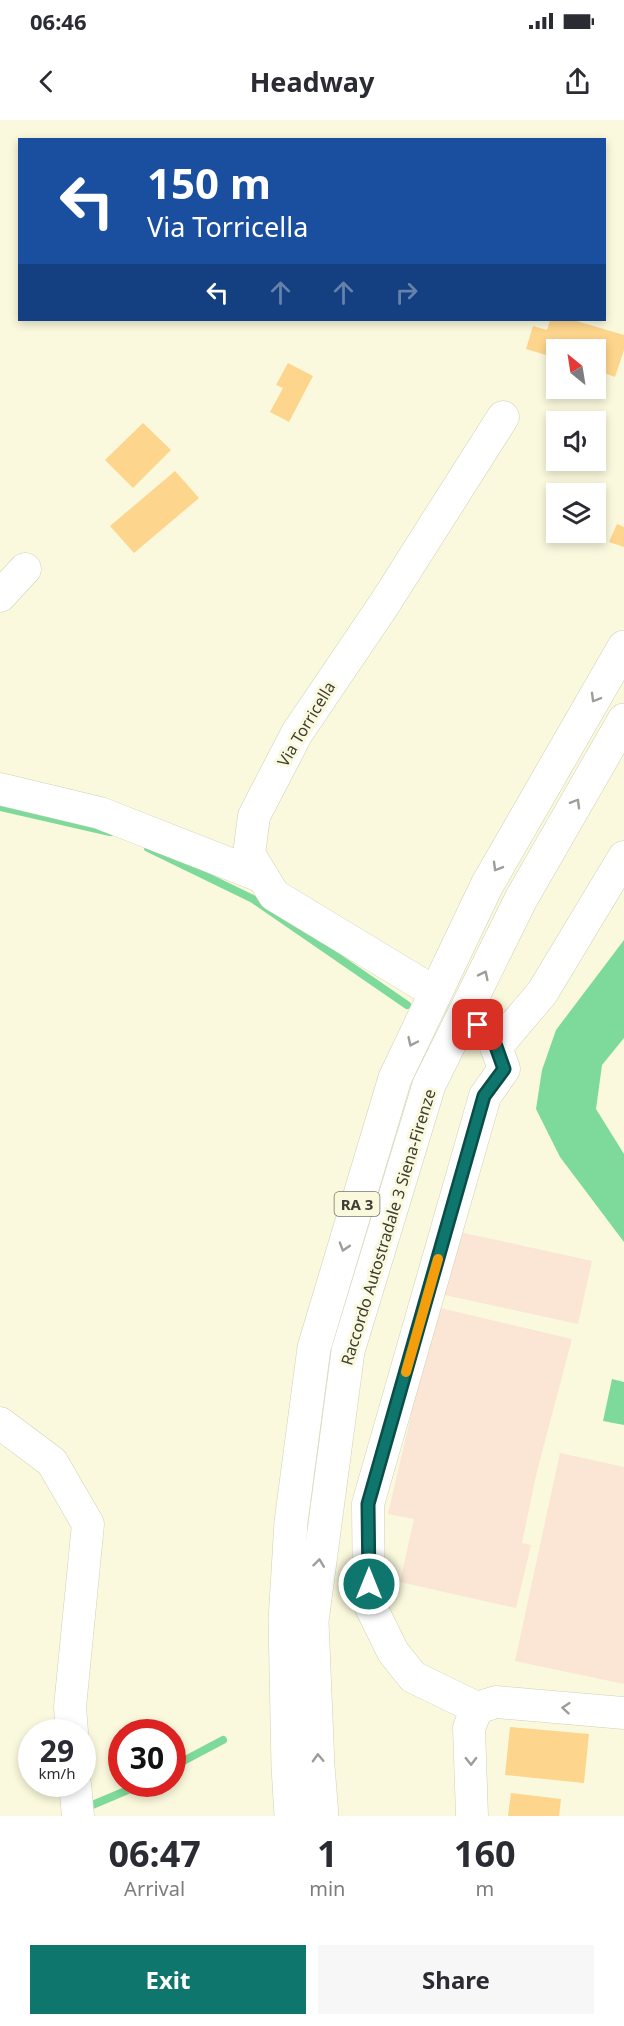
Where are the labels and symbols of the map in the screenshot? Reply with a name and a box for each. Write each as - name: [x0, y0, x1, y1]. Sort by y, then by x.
- north arrow: [546, 339, 606, 399]
- street label: Via Torricella: [272, 677, 340, 771]
- one-way arrow: [591, 692, 602, 702]
- one-way arrow: [569, 799, 580, 810]
- one-way arrow: [493, 861, 505, 871]
- one-way arrow: [476, 971, 488, 982]
- pin: [452, 999, 503, 1050]
- one-way arrow: [408, 1036, 420, 1047]
- street label: Raccordo Autostradale 3 Siena-Firenze: [335, 1086, 441, 1368]
- road number: RA 3: [334, 1192, 380, 1216]
- one-way arrow: [339, 1241, 351, 1252]
- position arrow: [337, 1552, 401, 1616]
- one-way arrow: [312, 1559, 325, 1568]
- one-way arrow: [561, 1702, 570, 1715]
- speed limit sign: 30: [108, 1719, 186, 1797]
- one-way arrow: [311, 1753, 324, 1762]
- one-way arrow: [465, 1757, 477, 1766]

